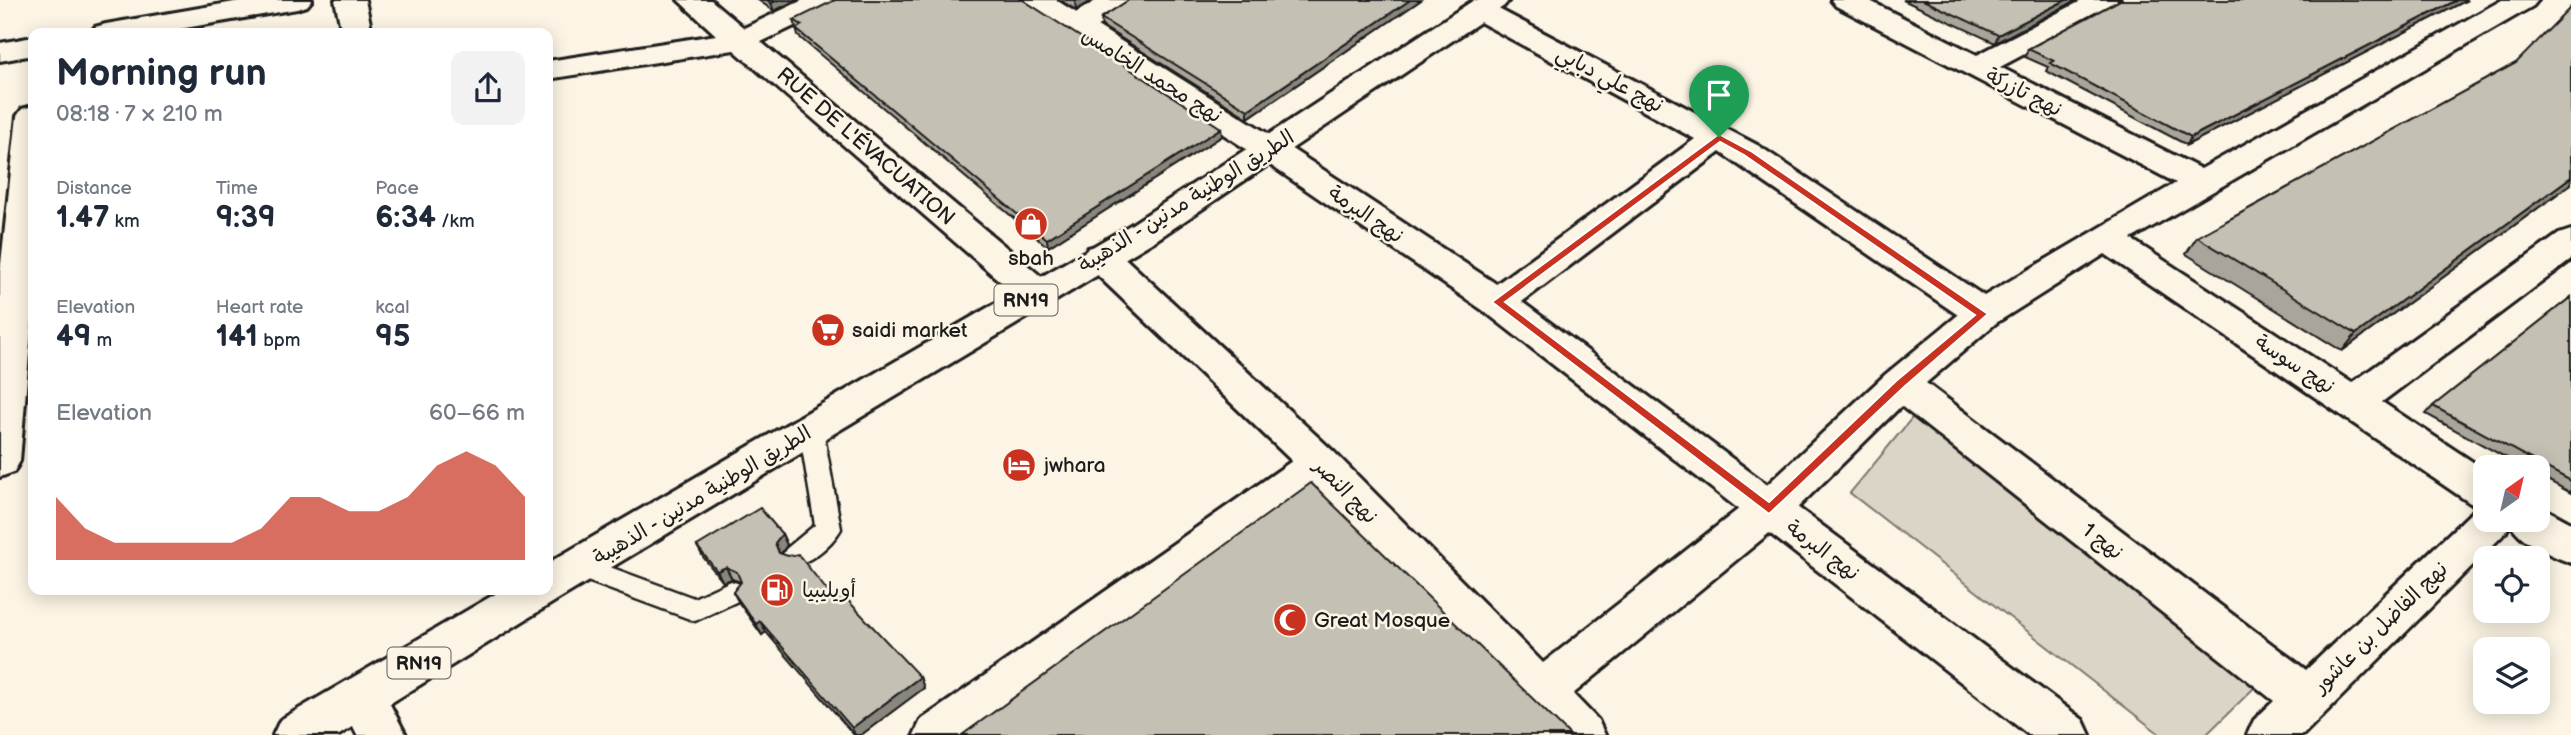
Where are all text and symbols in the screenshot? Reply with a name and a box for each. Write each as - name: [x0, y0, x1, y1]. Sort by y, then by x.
- street label: نهج محمد الخامس: [1076, 22, 1227, 129]
- street label: نهج علي دبابي: [1549, 41, 1668, 123]
- text: Morning run: [56, 51, 267, 96]
- button: share: [451, 51, 525, 125]
- street label: RUE DE L'ÉVACUATION: [771, 62, 960, 231]
- street label: نهج تازركة: [1981, 63, 2066, 123]
- pin: [1689, 65, 1749, 137]
- icon: arrive: [1700, 76, 1738, 114]
- text: 08:18 · 7 × 210 m: [56, 100, 223, 128]
- street label: الطريق الوطنية مدنين - الذهيبة: [1074, 125, 1299, 278]
- text: Distance: [56, 177, 132, 200]
- text: Time: [216, 177, 258, 200]
- text: Pace: [375, 177, 419, 200]
- street label: نهج البرمة: [1323, 180, 1408, 249]
- text: 1.47: [56, 200, 109, 236]
- text: 9:39: [216, 200, 276, 236]
- text: 6:34: [375, 200, 436, 236]
- shop icon: sbah: [1012, 205, 1050, 243]
- text: km: [109, 210, 140, 233]
- text: /km: [436, 210, 475, 233]
- place label: sbah: [1008, 246, 1054, 271]
- road number: RN19: [995, 284, 1058, 316]
- text: Elevation: [56, 296, 135, 319]
- text: Heart rate: [216, 296, 303, 319]
- text: kcal: [375, 296, 409, 319]
- supermarket icon: saidi market: [809, 311, 847, 349]
- place label: saidi market: [852, 318, 968, 343]
- text: 49: [56, 319, 91, 355]
- text: 141: [216, 319, 258, 355]
- text: 95: [375, 319, 410, 355]
- text: m: [91, 329, 112, 352]
- text: bpm: [258, 329, 301, 352]
- street label: نهج سوسة: [2250, 329, 2339, 400]
- text: Elevation: [56, 399, 152, 427]
- text: 60–66 m: [429, 399, 525, 427]
- street label: الطريق الوطنية مدنين - الذهيبة: [589, 420, 816, 570]
- hotel icon: jwhara: [1000, 446, 1038, 484]
- street label: نهج النصر: [1307, 452, 1383, 530]
- place label: jwhara: [1043, 453, 1106, 478]
- north arrow: [2473, 455, 2550, 532]
- map controls: [2473, 455, 2550, 714]
- street label: نهج البرمة: [1780, 515, 1864, 587]
- street label: نهج 1: [2077, 518, 2128, 566]
- button: locate: [2473, 546, 2550, 623]
- street label: نهج الفاضل بن عاشور: [2306, 557, 2454, 700]
- fuel station icon: أويليبيا: [758, 571, 796, 609]
- place label: أويليبيا: [802, 578, 856, 603]
- mosque icon: Great Mosque: [1271, 601, 1309, 639]
- place label: Great Mosque: [1314, 608, 1450, 633]
- button: layers: [2473, 637, 2550, 714]
- road number: RN19: [388, 648, 450, 678]

